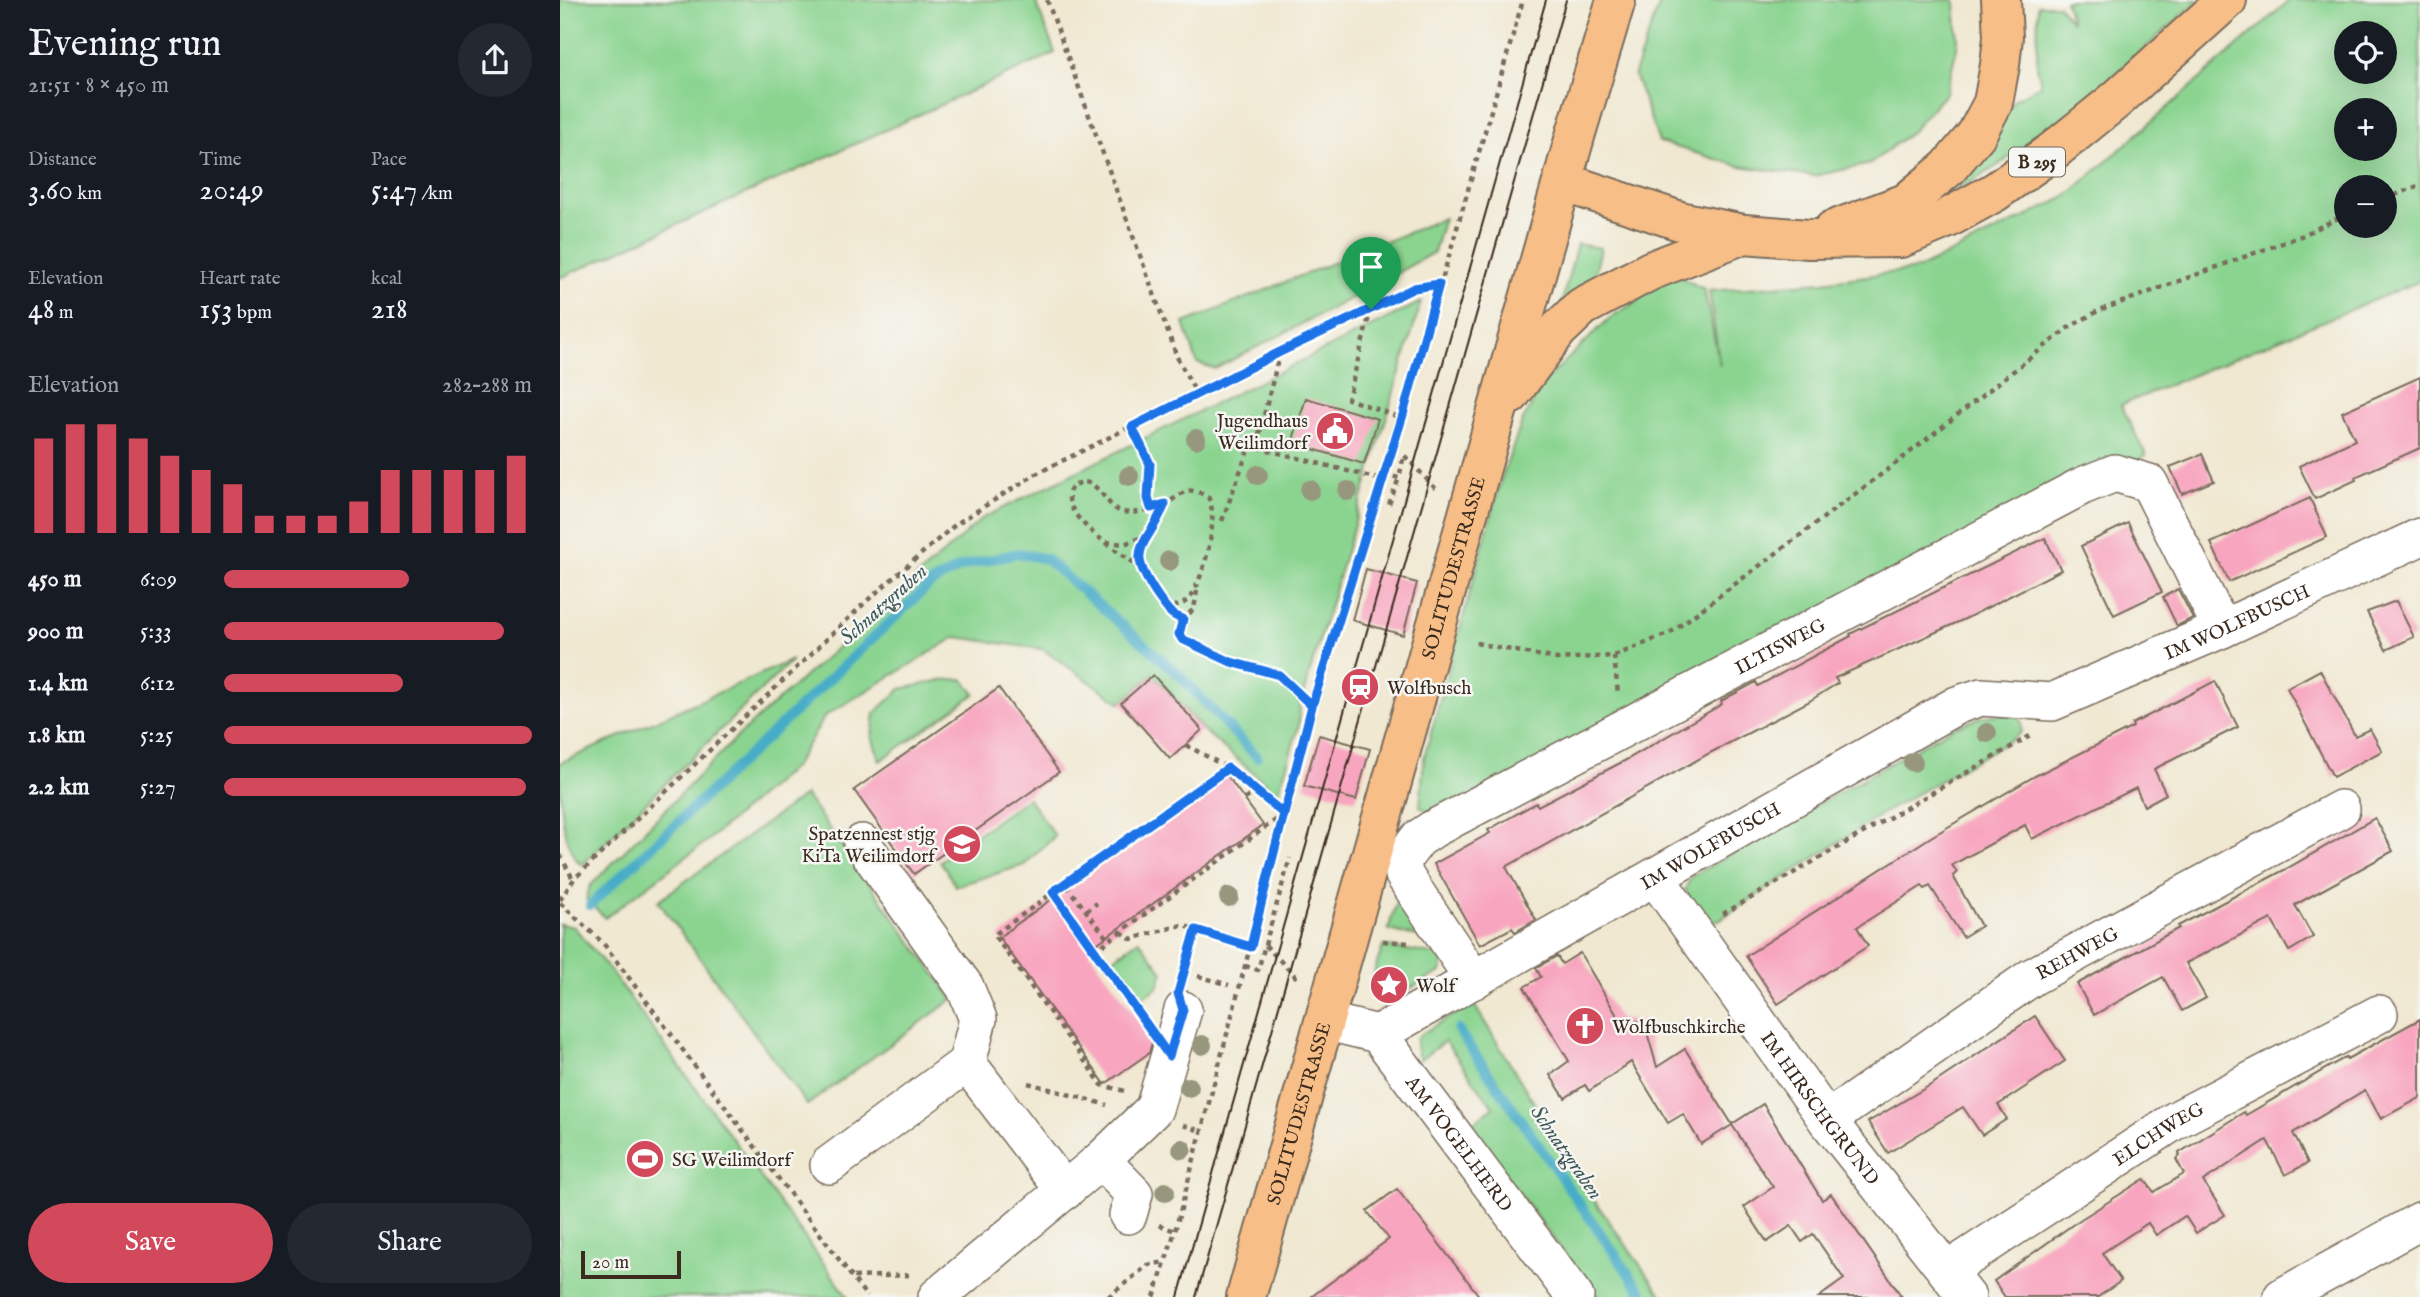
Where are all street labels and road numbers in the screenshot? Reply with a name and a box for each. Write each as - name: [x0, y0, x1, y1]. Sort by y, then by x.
- road number: B 295: [2009, 148, 2065, 176]
- street label: SOLITUDESTRASSE: [1417, 474, 1492, 662]
- street label: IM WOLFBUSCH: [2161, 580, 2314, 666]
- street label: ILTISWEG: [1731, 614, 1830, 681]
- street label: IM WOLFBUSCH: [1637, 798, 1785, 896]
- street label: REHWEG: [2032, 922, 2123, 986]
- street label: SOLITUDESTRASSE: [1263, 1020, 1337, 1208]
- street label: IM HIRSCHGRUND: [1754, 1027, 1884, 1191]
- street label: AM VOGELHERD: [1399, 1071, 1517, 1217]
- street label: ELCHWEG: [2109, 1098, 2208, 1172]

